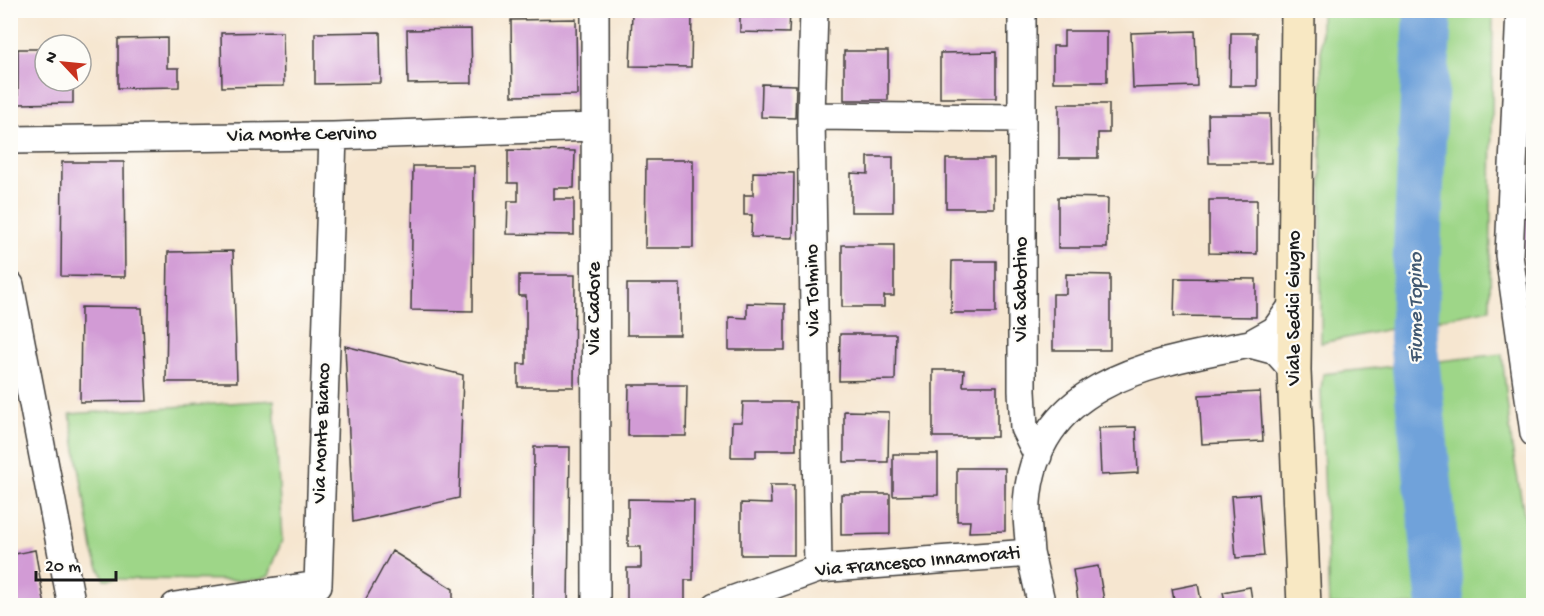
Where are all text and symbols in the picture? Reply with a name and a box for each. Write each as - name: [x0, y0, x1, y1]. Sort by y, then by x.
- north arrow: [33, 33, 93, 93]
- text: N: [42, 49, 64, 67]
- street label: Via Monte Cervino: [226, 123, 377, 149]
- street label: Viale Sedici Giugno: [1284, 230, 1307, 387]
- street label: Via Sabotino: [1011, 237, 1034, 343]
- street label: Via Tolmino: [802, 244, 826, 337]
- water label: Fiume Topino: [1405, 252, 1430, 363]
- street label: Via Cadore: [584, 261, 607, 355]
- street label: Via Monte Bianco: [309, 362, 337, 505]
- street label: Via Francesco Innamorati: [813, 543, 1022, 584]
- scale bar: [36, 544, 116, 582]
- text: 20 m: [45, 557, 81, 578]

